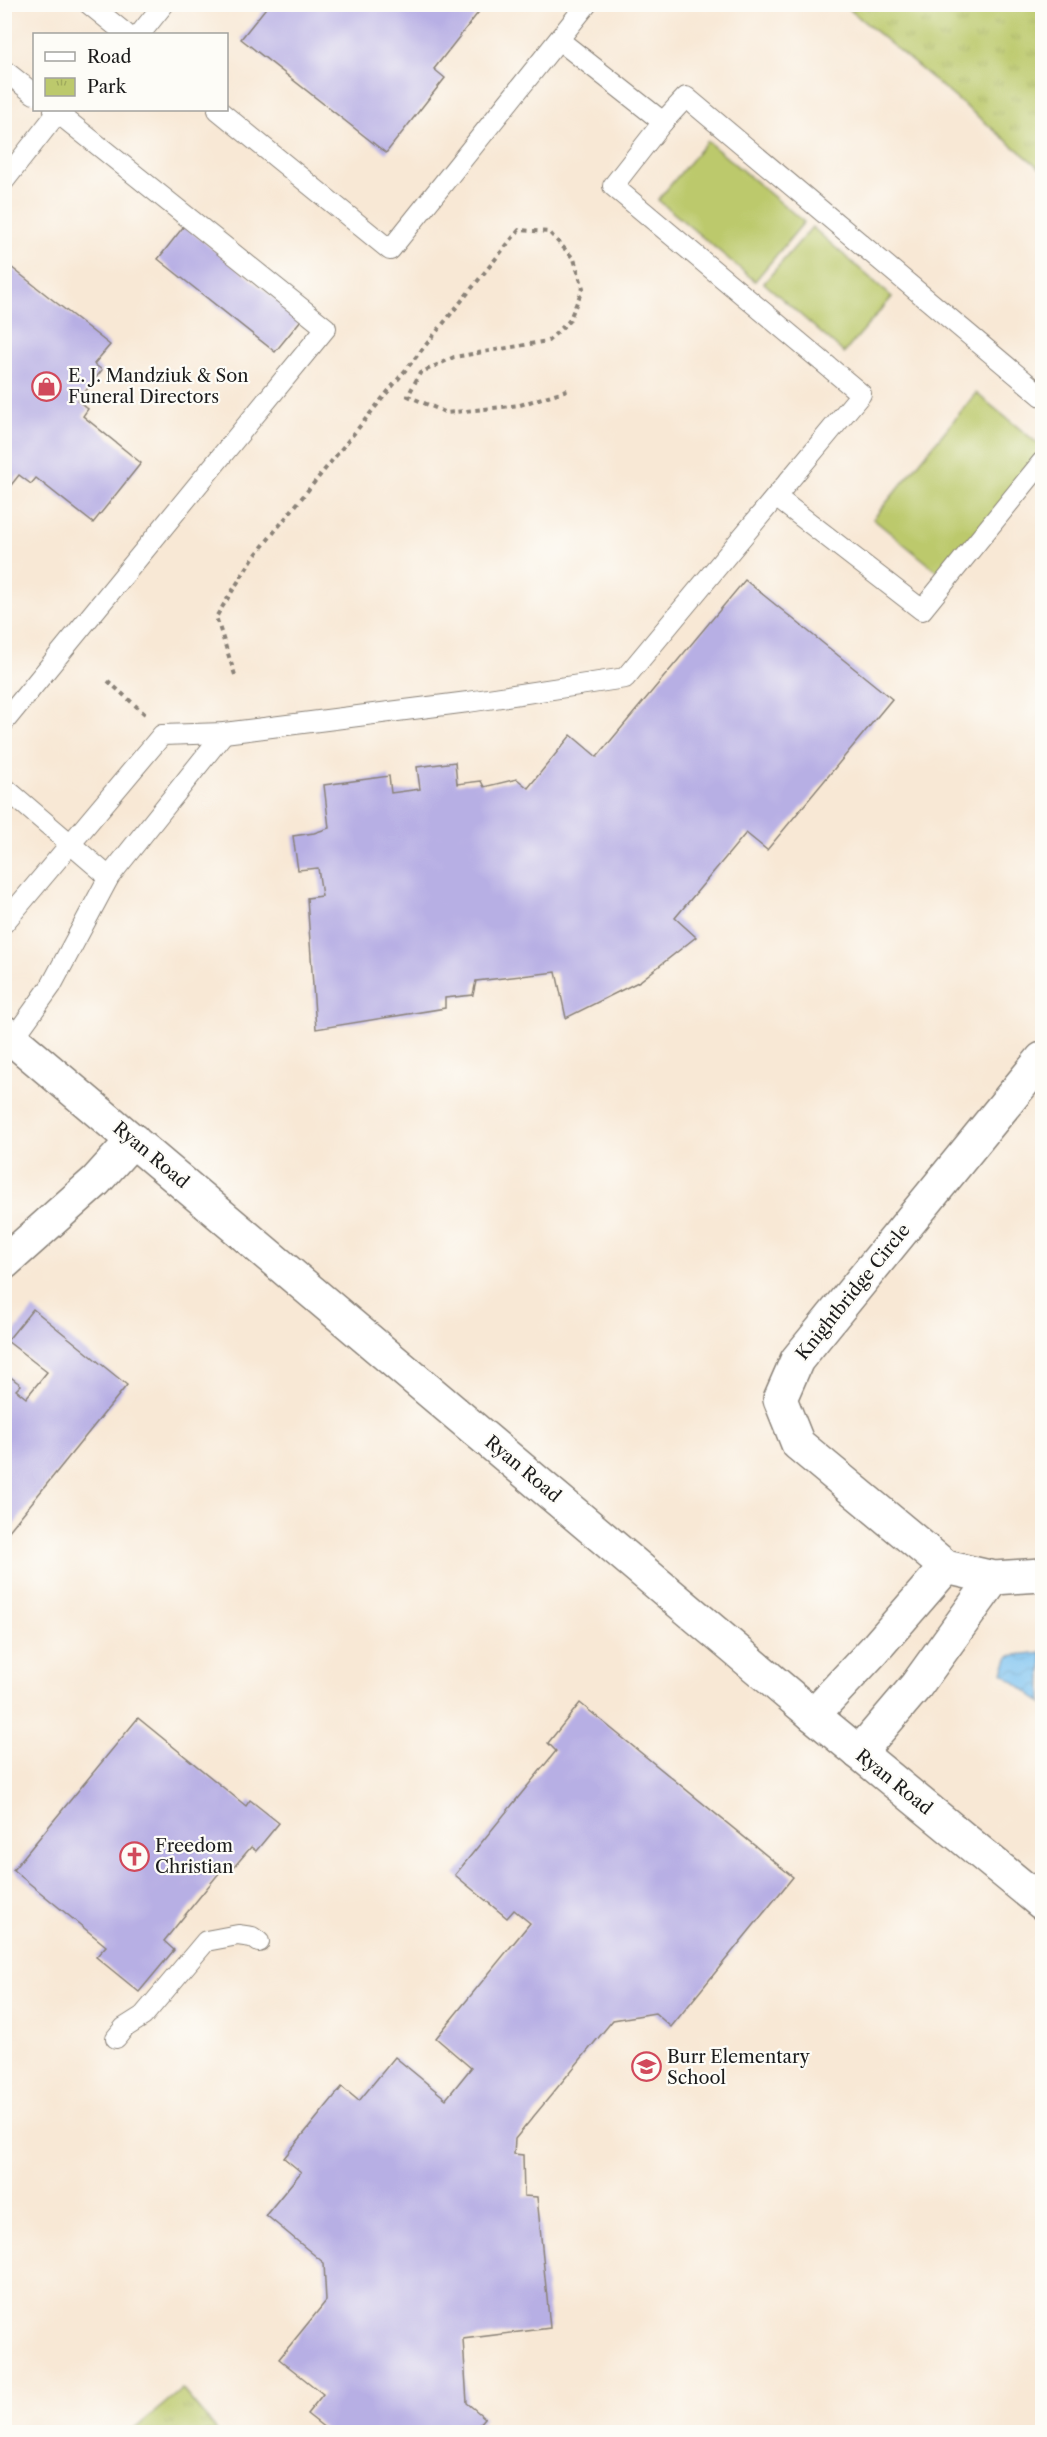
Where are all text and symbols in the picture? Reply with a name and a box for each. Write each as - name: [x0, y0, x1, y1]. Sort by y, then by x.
- legend: [33, 33, 228, 111]
- text: Road: [87, 46, 132, 68]
- text: Park: [87, 76, 128, 98]
- place label: E. J. Mandziuk & Son Funeral Directors: [68, 365, 249, 408]
- shop icon: E. J. Mandziuk & Son Funeral Directors: [31, 370, 63, 402]
- street label: Ryan Road: [109, 1117, 193, 1193]
- street label: Knightbridge Circle: [791, 1220, 915, 1364]
- street label: Ryan Road: [481, 1431, 565, 1507]
- street label: Ryan Road: [851, 1744, 937, 1820]
- place label: Freedom Christian: [155, 1835, 234, 1878]
- church icon: Freedom Christian: [118, 1840, 150, 1872]
- place label: Burr Elementary School: [667, 2046, 811, 2089]
- school or university icon: Burr Elementary School: [630, 2051, 662, 2083]

